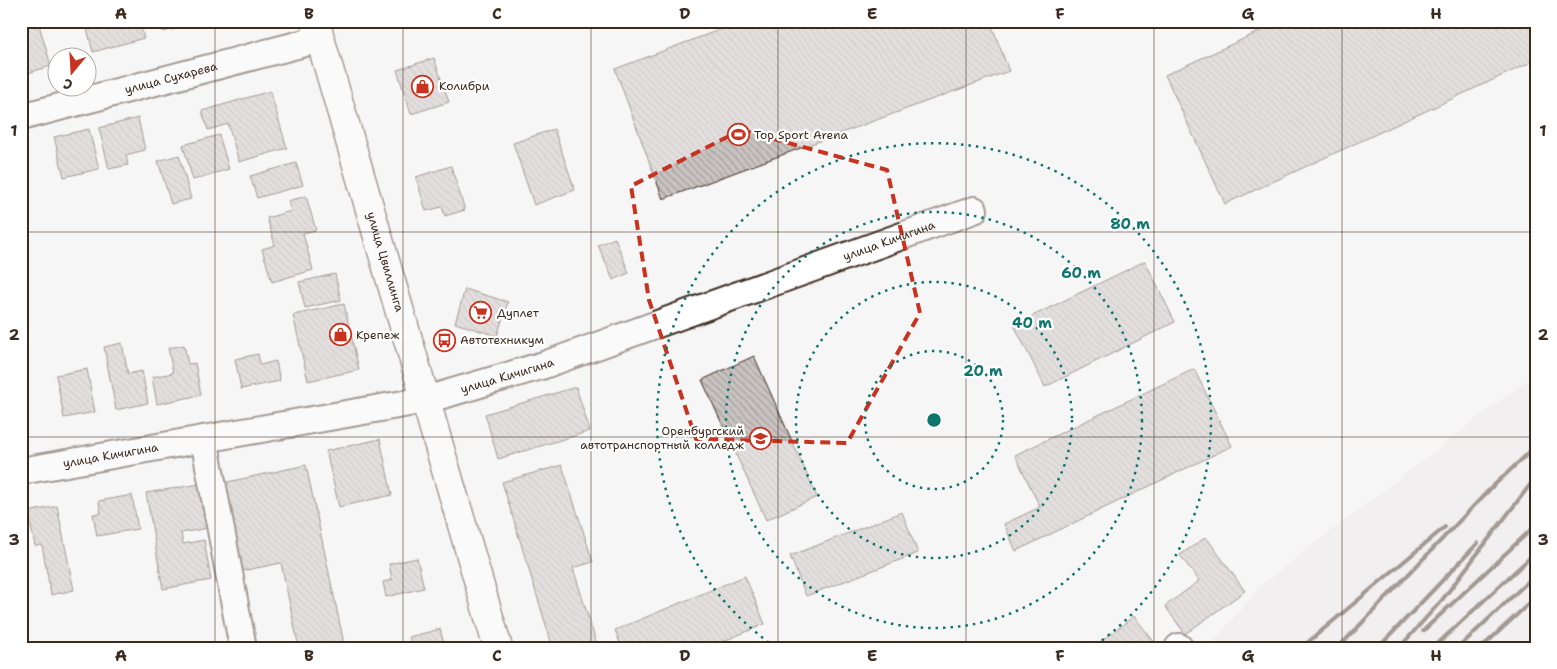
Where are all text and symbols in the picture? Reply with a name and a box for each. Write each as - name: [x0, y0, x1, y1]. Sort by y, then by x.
- text: A: [115, 3, 127, 24]
- text: B: [304, 3, 314, 24]
- text: C: [492, 3, 502, 24]
- text: D: [679, 3, 691, 24]
- text: E: [867, 3, 877, 24]
- text: F: [1055, 3, 1065, 24]
- text: G: [1242, 3, 1255, 24]
- text: H: [1430, 3, 1442, 24]
- north arrow: [48, 48, 98, 98]
- street label: улица Сухарева: [123, 58, 220, 98]
- text: С: [61, 74, 75, 94]
- shop icon: Колибри: [411, 74, 435, 98]
- place label: Колибри: [439, 78, 490, 94]
- text: 1: [10, 120, 18, 141]
- text: 1: [1539, 120, 1547, 141]
- sports icon: Top Sport Arena: [726, 123, 750, 147]
- place label: Top Sport Arena: [754, 127, 849, 143]
- street label: улица Цвиллинга: [363, 210, 408, 314]
- text: 80 m: [1110, 214, 1150, 234]
- street label: улица Кичигина: [841, 217, 938, 265]
- text: 60 m: [1061, 263, 1101, 283]
- supermarket icon: Дуплет: [469, 301, 493, 325]
- place label: Дуплет: [497, 305, 540, 321]
- text: 40 m: [1012, 313, 1052, 333]
- shop icon: Крепеж: [328, 323, 352, 347]
- text: 2: [8, 324, 20, 345]
- text: 2: [1537, 324, 1549, 345]
- place label: Крепеж: [356, 327, 399, 343]
- bus stop icon: Автотехникум: [432, 328, 456, 352]
- place label: Автотехникум: [460, 332, 544, 348]
- street label: улица Кичигина: [459, 354, 557, 397]
- text: 20 m: [963, 361, 1003, 381]
- centre of rings: [925, 411, 943, 429]
- place label: Оренбургский автотранспортный колледж: [580, 423, 744, 453]
- school or university icon: Оренбургский автотранспортный колледж: [748, 426, 772, 450]
- street label: улица Кичигина: [62, 439, 160, 472]
- text: 3: [8, 529, 20, 550]
- text: 3: [1537, 529, 1549, 550]
- text: A: [115, 645, 127, 666]
- text: B: [304, 645, 314, 666]
- text: C: [492, 645, 502, 666]
- text: D: [679, 645, 691, 666]
- text: E: [867, 645, 877, 666]
- text: F: [1055, 645, 1065, 666]
- text: G: [1242, 645, 1255, 666]
- text: H: [1430, 645, 1442, 666]

